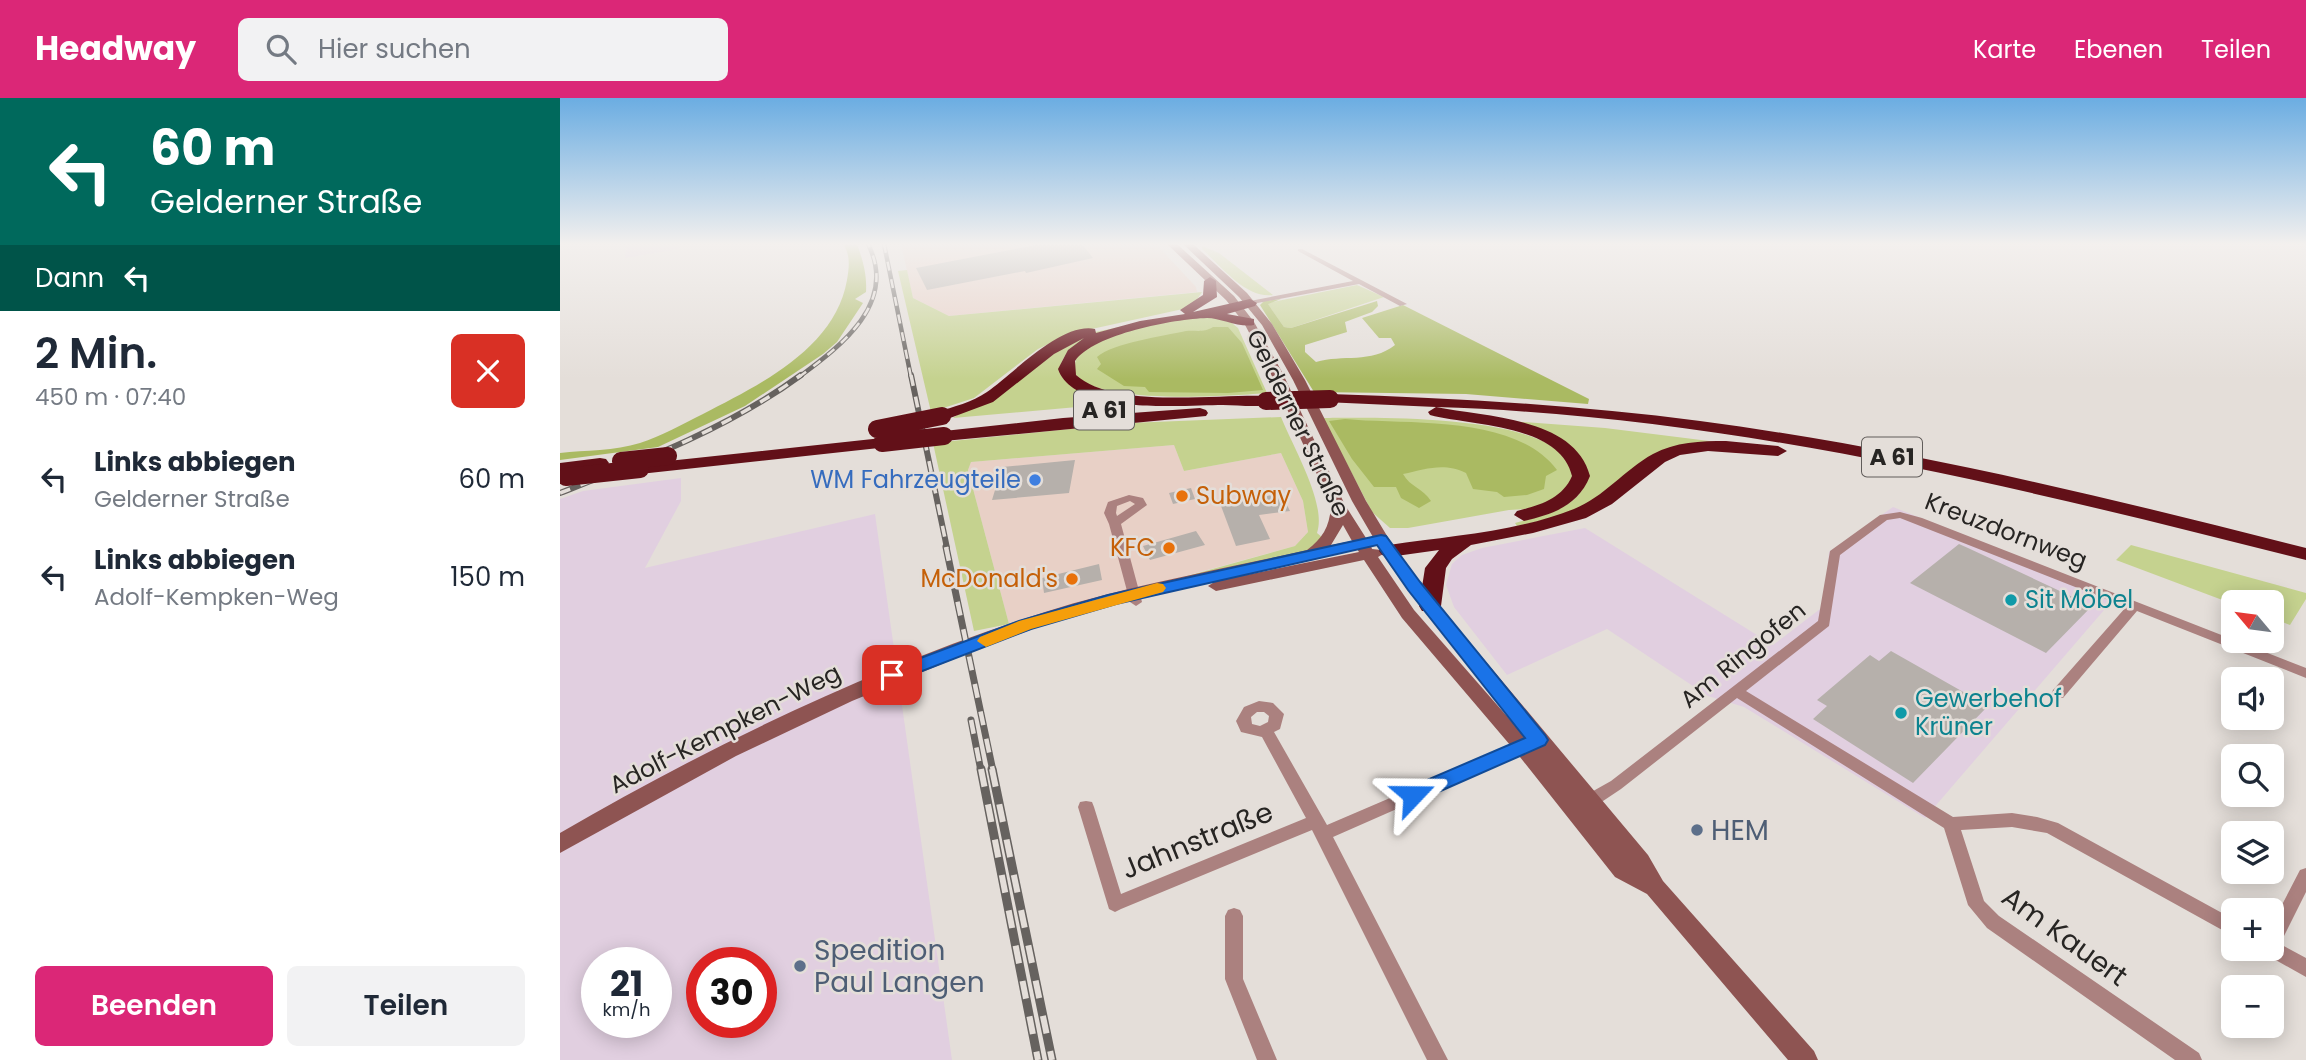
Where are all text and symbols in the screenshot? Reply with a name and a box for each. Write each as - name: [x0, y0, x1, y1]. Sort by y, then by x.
- search box: [238, 18, 728, 81]
- text: Headway: [35, 25, 196, 72]
- icon: search: [262, 30, 300, 68]
- text: Hier suchen: [318, 31, 471, 67]
- text: Karte: [1973, 33, 2036, 66]
- text: Ebenen: [2074, 33, 2163, 66]
- text: Teilen: [2201, 33, 2271, 66]
- text: 60 m: [150, 114, 275, 182]
- icon: left: [35, 126, 126, 217]
- text: Gelderner Straße: [150, 179, 422, 224]
- icon: left: [118, 259, 156, 297]
- text: Dann: [35, 260, 104, 296]
- text: 2 Min.: [35, 324, 157, 383]
- street label: Gelderner Straße: [1239, 324, 1358, 522]
- button: close: [451, 334, 525, 408]
- text: 450 m · 07:40: [35, 381, 186, 413]
- road number: A 61: [1074, 390, 1134, 430]
- road number: A 61: [1862, 438, 1922, 476]
- text: Links abbiegen: [94, 444, 296, 480]
- icon: left: [35, 460, 73, 498]
- text: 60 m: [458, 461, 525, 497]
- place label: WM Fahrzeugteile: [810, 463, 1021, 496]
- marker: WM Fahrzeugteile: [1027, 472, 1043, 488]
- place label: Subway: [1196, 479, 1292, 512]
- text: Gelderner Straße: [94, 483, 290, 515]
- street label: Kreuzdornweg: [1920, 484, 2092, 577]
- marker: Subway: [1174, 488, 1190, 504]
- place label: KFC: [1110, 531, 1155, 564]
- marker: KFC: [1161, 540, 1177, 556]
- text: Links abbiegen: [94, 542, 296, 578]
- icon: left: [35, 558, 73, 596]
- text: 150 m: [450, 559, 525, 595]
- place label: McDonald's: [920, 562, 1058, 595]
- marker: McDonald's: [1064, 571, 1080, 587]
- text: Adolf-Kempken-Weg: [94, 581, 339, 613]
- place label: Sit Möbel: [2025, 583, 2133, 616]
- north arrow: [2221, 590, 2284, 653]
- map controls: [2221, 590, 2284, 1038]
- marker: Sit Möbel: [2003, 592, 2019, 608]
- street label: Am Ringofen: [1673, 594, 1812, 716]
- pin: [862, 645, 922, 705]
- street label: Adolf-Kempken-Weg: [604, 656, 846, 801]
- icon: arrive: [873, 656, 911, 694]
- button: sound: [2221, 667, 2284, 730]
- place label: Gewerbehof Krüner: [1915, 682, 2062, 743]
- marker: Gewerbehof Krüner: [1893, 705, 1909, 721]
- button: search: [2221, 744, 2284, 807]
- position arrow: [1376, 758, 1450, 832]
- street label: Jahnstraße: [1116, 792, 1279, 889]
- place label: HEM: [1711, 811, 1769, 850]
- button: layers: [2221, 821, 2284, 884]
- marker: HEM: [1689, 822, 1705, 838]
- street label: Am Kauert: [1994, 877, 2136, 995]
- button: +: [2221, 898, 2284, 961]
- place label: Spedition Paul Langen: [814, 931, 985, 1002]
- speed limit sign: 30: [686, 947, 777, 1038]
- marker: Spedition Paul Langen: [792, 958, 808, 974]
- text: 21: [610, 959, 643, 1008]
- button: Beenden: [35, 966, 273, 1046]
- button: Teilen: [287, 966, 525, 1046]
- button: −: [2221, 975, 2284, 1038]
- text: km/h: [603, 997, 650, 1022]

